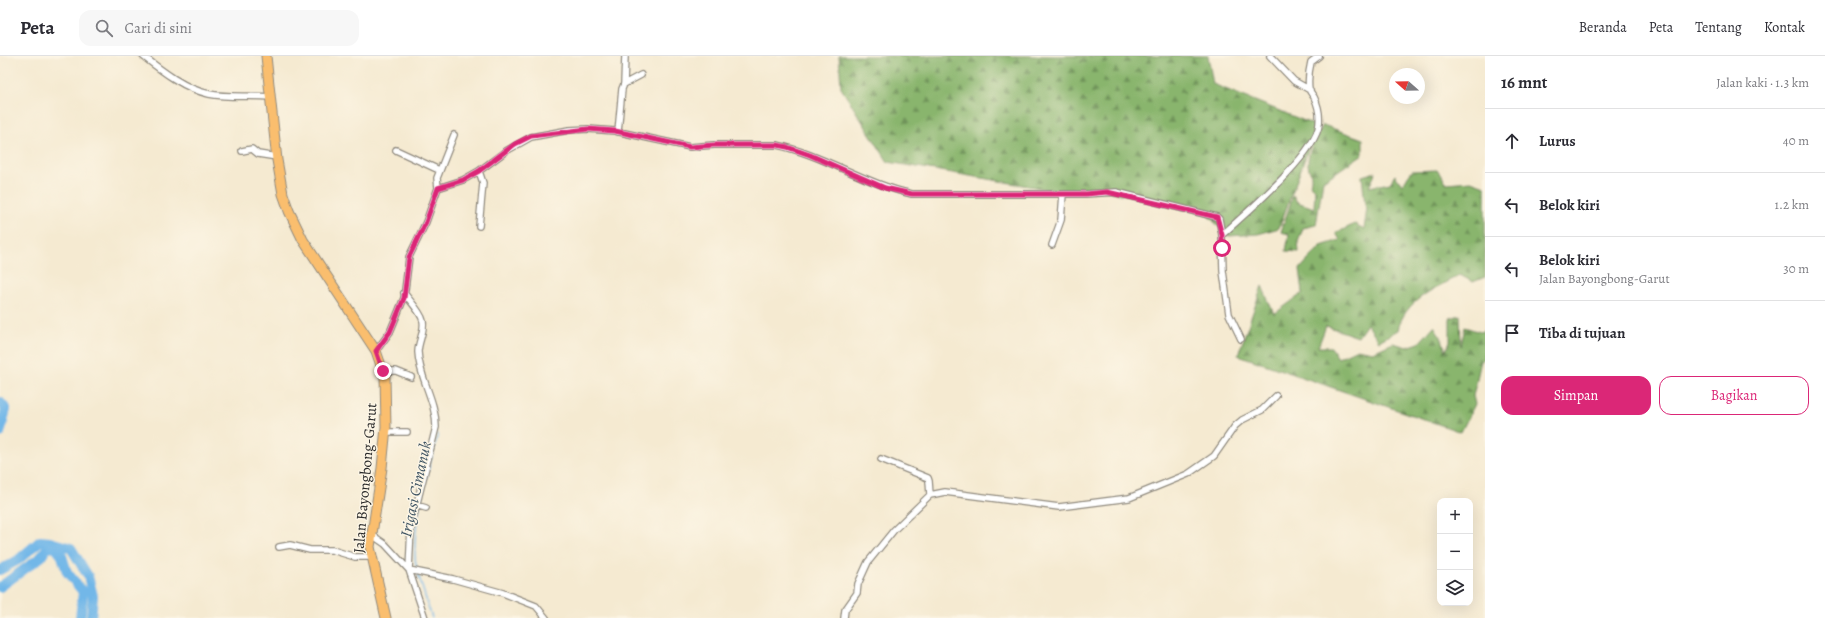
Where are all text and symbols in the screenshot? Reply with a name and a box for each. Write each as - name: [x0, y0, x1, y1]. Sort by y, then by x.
- search box: [79, 10, 359, 46]
- text: Peta: [20, 15, 55, 41]
- icon: search: [93, 17, 115, 39]
- text: Cari di sini: [125, 18, 192, 38]
- text: Beranda: [1579, 18, 1627, 37]
- text: Peta: [1649, 18, 1673, 37]
- text: Tentang: [1695, 18, 1742, 37]
- text: Kontak: [1764, 18, 1805, 37]
- north arrow: [1389, 68, 1425, 104]
- text: 16 mnt: [1501, 71, 1547, 94]
- text: Jalan kaki · 1.3 km: [1716, 74, 1809, 91]
- icon: ahead: [1501, 130, 1523, 152]
- text: Lurus: [1539, 131, 1576, 151]
- text: 40 m: [1783, 132, 1809, 149]
- icon: left: [1501, 194, 1523, 216]
- text: Belok kiri: [1539, 195, 1600, 215]
- text: 1.2 km: [1775, 196, 1809, 213]
- route start: [1213, 239, 1231, 257]
- text: Belok kiri: [1539, 250, 1600, 270]
- icon: left: [1501, 258, 1523, 280]
- text: 30 m: [1783, 260, 1809, 277]
- text: Jalan Bayongbong-Garut: [1539, 270, 1670, 287]
- icon: arrive: [1501, 322, 1523, 344]
- text: Tiba di tujuan: [1539, 323, 1625, 343]
- route end: [374, 362, 392, 380]
- button: Simpan: [1501, 376, 1651, 415]
- button: Bagikan: [1659, 376, 1809, 415]
- street label: Jalan Bayongbong-Garut: [348, 402, 382, 554]
- water label: Irigasi Cimanuk: [395, 439, 437, 539]
- map controls: [1437, 498, 1473, 606]
- button: +: [1437, 498, 1473, 534]
- button: −: [1437, 534, 1473, 570]
- button: layers: [1437, 570, 1473, 606]

